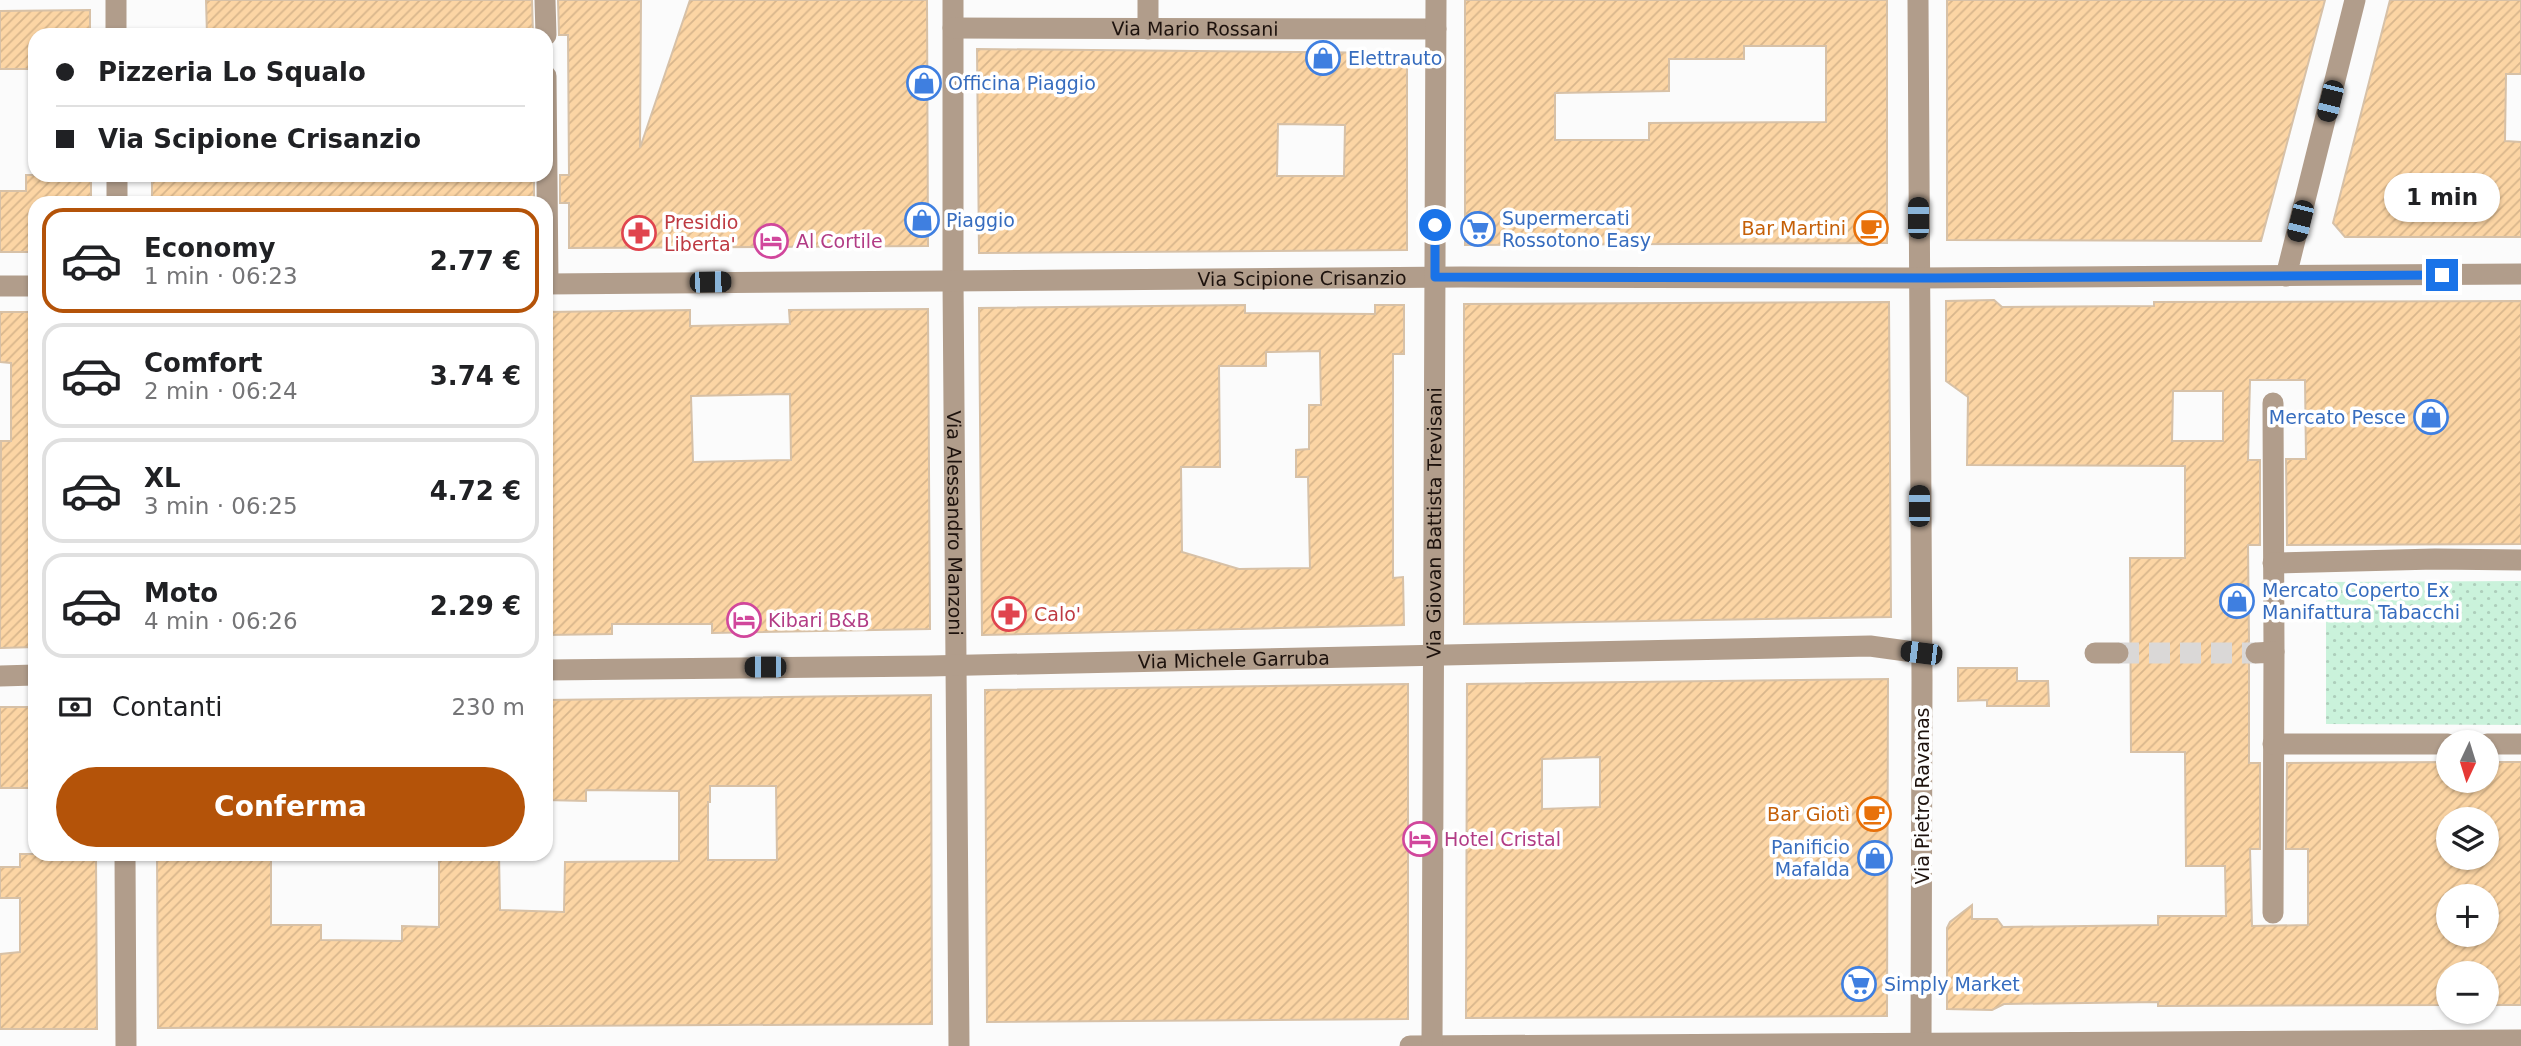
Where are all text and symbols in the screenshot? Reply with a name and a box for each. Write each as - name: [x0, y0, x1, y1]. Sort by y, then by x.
- street label: Via Mario Rossani: [1111, 17, 1279, 40]
- shop icon: Elettrauto: [1304, 39, 1342, 77]
- place label: Elettrauto: [1348, 47, 1442, 69]
- text: Pizzeria Lo Squalo: [98, 57, 366, 87]
- shop icon: Officina Piaggio: [905, 64, 943, 102]
- place label: Officina Piaggio: [948, 72, 1096, 94]
- car: [2315, 78, 2346, 124]
- text: Via Scipione Crisanzio: [98, 124, 421, 154]
- callout: 1 min: [2384, 174, 2500, 222]
- text: 1 min: [2406, 184, 2478, 210]
- car: [1908, 197, 1929, 239]
- car: [2285, 198, 2316, 244]
- shop icon: Piaggio: [903, 201, 941, 239]
- place label: Supermercati Rossotono Easy: [1502, 207, 1651, 251]
- place label: Piaggio: [946, 209, 1015, 231]
- route start: [1419, 209, 1451, 241]
- cafe icon: Bar Martini: [1852, 209, 1890, 247]
- supermarket icon: Supermercati Rossotono Easy: [1459, 210, 1497, 248]
- place label: Presidio Liberta': [664, 211, 738, 255]
- pharmacy icon: Presidio Liberta': [620, 214, 658, 252]
- place label: Bar Martini: [1742, 217, 1846, 239]
- hotel icon: Al Cortile: [752, 222, 790, 260]
- icon: car: [60, 229, 123, 292]
- place label: Al Cortile: [796, 230, 883, 252]
- text: Economy: [144, 233, 275, 263]
- text: 2.77 €: [430, 246, 521, 276]
- route end: [2426, 259, 2458, 291]
- text: 1 min · 06:23: [144, 263, 298, 289]
- street label: Via Scipione Crisanzio: [1197, 266, 1407, 290]
- car: [689, 271, 732, 293]
- icon: car: [60, 344, 123, 407]
- text: Comfort: [144, 348, 262, 378]
- text: 3.74 €: [430, 361, 521, 391]
- text: 2 min · 06:24: [144, 378, 298, 404]
- street label: Via Giovan Battista Trevisani: [1422, 387, 1446, 659]
- shop icon: Mercato Pesce: [2412, 398, 2450, 436]
- place label: Mercato Pesce: [2269, 406, 2406, 428]
- street label: Via Alessandro Manzoni: [943, 410, 967, 636]
- icon: car: [60, 459, 123, 522]
- text: XL: [144, 463, 181, 493]
- text: 4.72 €: [430, 476, 521, 506]
- car: [1909, 485, 1930, 527]
- text: 3 min · 06:25: [144, 493, 298, 519]
- icon: car: [60, 574, 123, 637]
- text: Moto: [144, 578, 218, 608]
- place label: Mercato Coperto Ex Manifattura Tabacchi: [2262, 579, 2460, 623]
- shop icon: Mercato Coperto Ex Manifattura Tabacchi: [2218, 582, 2256, 620]
- text: 2.29 €: [430, 591, 521, 621]
- pharmacy icon: Calo': [990, 595, 1028, 633]
- hotel icon: Kibari B&B: [725, 601, 763, 639]
- place label: Calo': [1034, 603, 1081, 625]
- text: 4 min · 06:26: [144, 608, 298, 634]
- place label: Kibari B&B: [768, 609, 869, 631]
- car: [1899, 640, 1944, 666]
- street label: Via Michele Garruba: [1138, 646, 1330, 673]
- car: [745, 657, 787, 678]
- icon: cash: [56, 688, 94, 726]
- text: Contanti: [112, 692, 223, 722]
- text: 230 m: [451, 694, 525, 720]
- street label: Via Pietro Ravanas: [1911, 708, 1933, 884]
- north arrow: [2436, 730, 2499, 793]
- map controls: [2436, 730, 2499, 1024]
- button: Conferma: [56, 767, 525, 847]
- cafe icon: Bar Giotì: [1855, 795, 1893, 833]
- place label: Bar Giotì: [1767, 803, 1850, 825]
- button: layers: [2436, 807, 2499, 870]
- hotel icon: Hotel Cristal: [1401, 820, 1439, 858]
- place label: Hotel Cristal: [1444, 828, 1561, 850]
- place label: Panificio Mafalda: [1771, 836, 1850, 880]
- shop icon: Panificio Mafalda: [1856, 839, 1894, 877]
- button: +: [2436, 884, 2499, 947]
- button: −: [2436, 961, 2499, 1024]
- supermarket icon: Simply Market: [1840, 965, 1878, 1003]
- place label: Simply Market: [1884, 973, 2020, 995]

